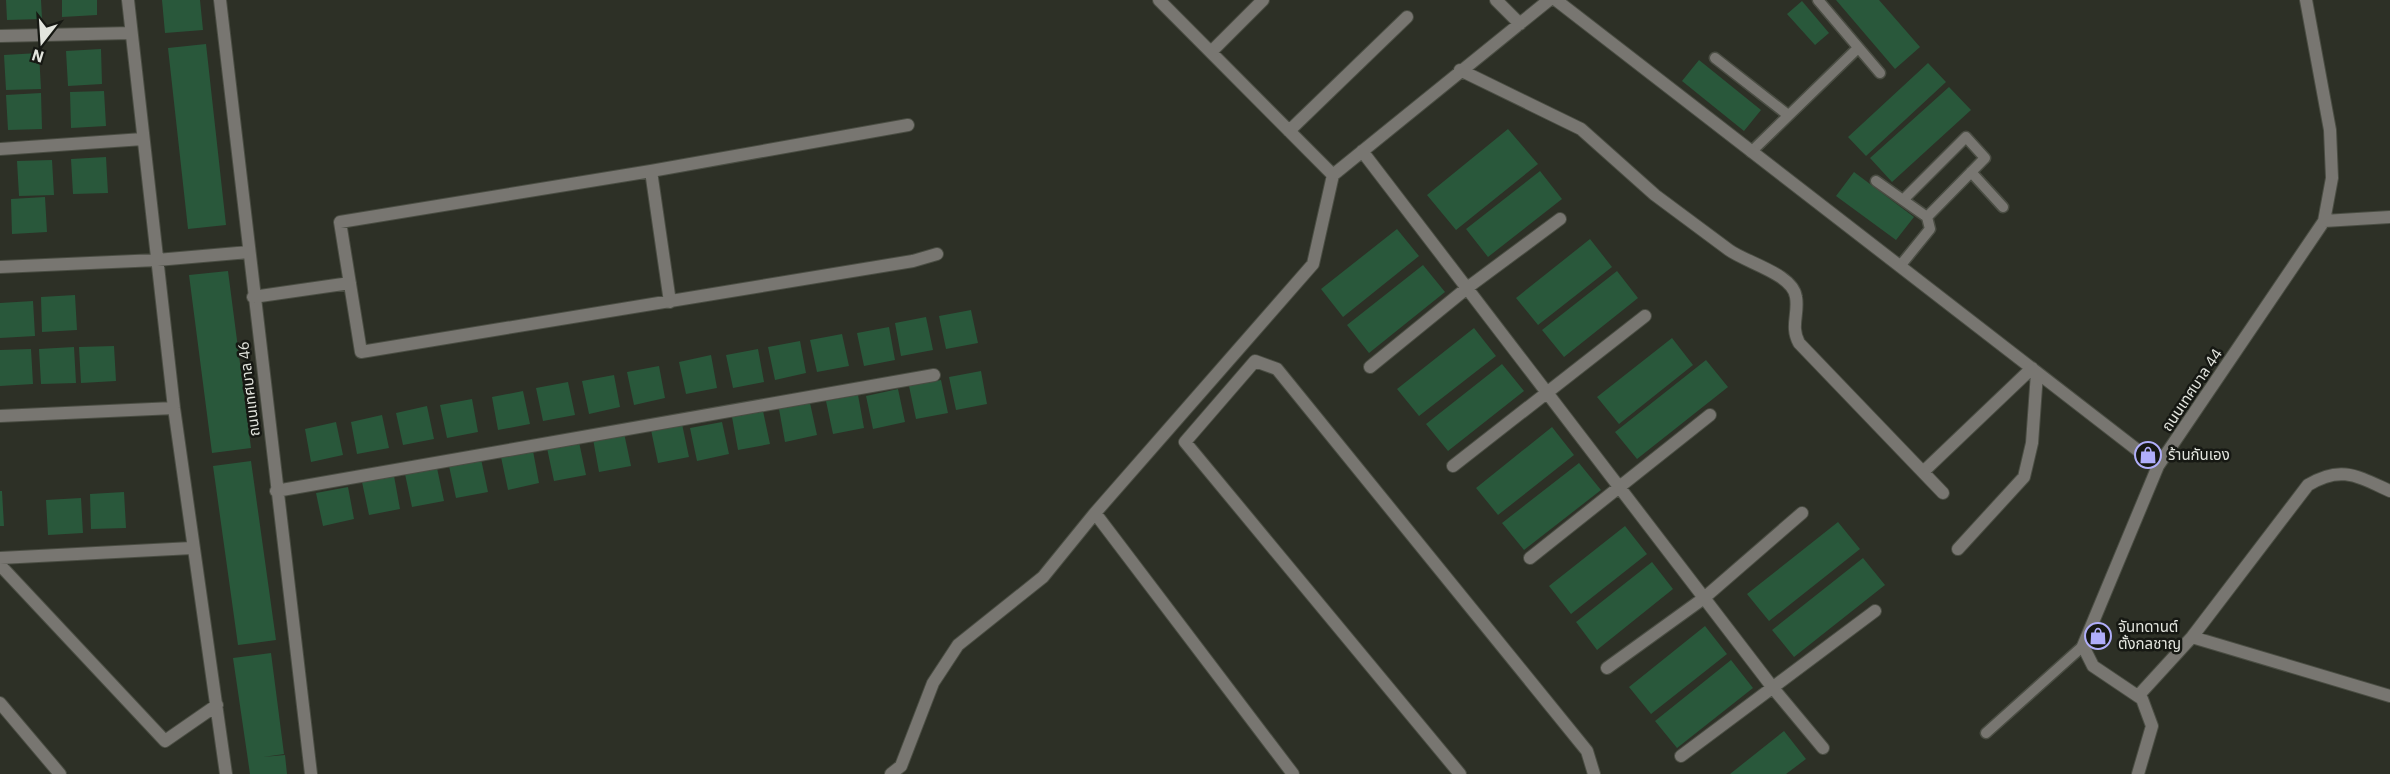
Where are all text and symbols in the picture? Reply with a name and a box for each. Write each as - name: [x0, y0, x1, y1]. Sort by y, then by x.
- north arrow: [12, 12, 72, 72]
- text: N: [29, 45, 46, 68]
- street label: ถนนเทศบาล 46: [233, 340, 264, 438]
- street label: ถนนเทศบาล 44: [2157, 345, 2226, 435]
- shop icon: ร้านกันเอง: [2133, 440, 2163, 470]
- place label: ร้านกันเอง: [2168, 445, 2230, 464]
- place label: จันทดานต์ ตั้งกลชาญ: [2118, 617, 2181, 653]
- shop icon: จันทดานต์ ตั้งกลชาญ: [2083, 621, 2113, 651]

